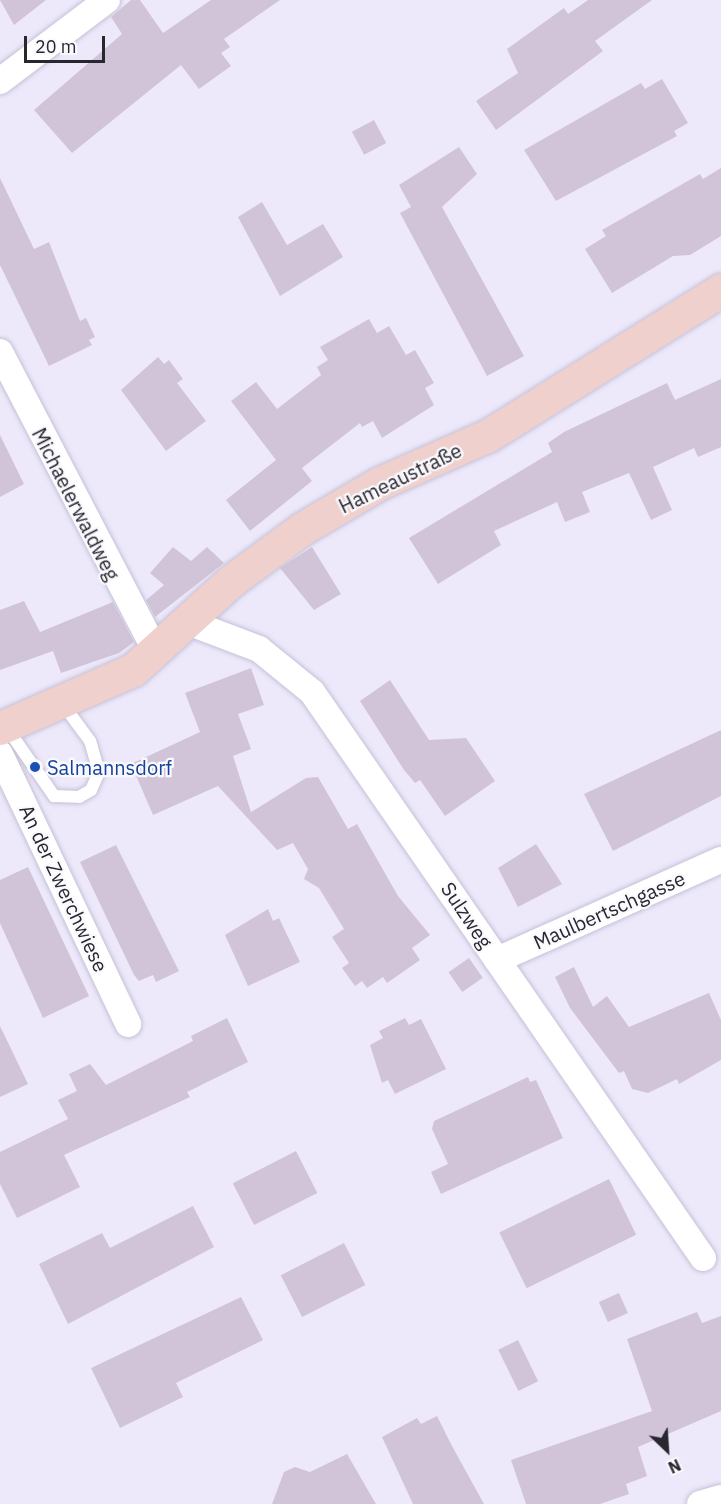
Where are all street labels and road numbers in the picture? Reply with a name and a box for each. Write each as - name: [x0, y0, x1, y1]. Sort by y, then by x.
- street label: Michaelerwaldweg: [27, 424, 125, 584]
- street label: Hameaustraße: [335, 438, 465, 518]
- street label: An der Zwerchwiese: [15, 800, 113, 976]
- street label: Maulbertschgasse: [529, 866, 689, 954]
- street label: Sulzweg: [436, 877, 498, 953]

